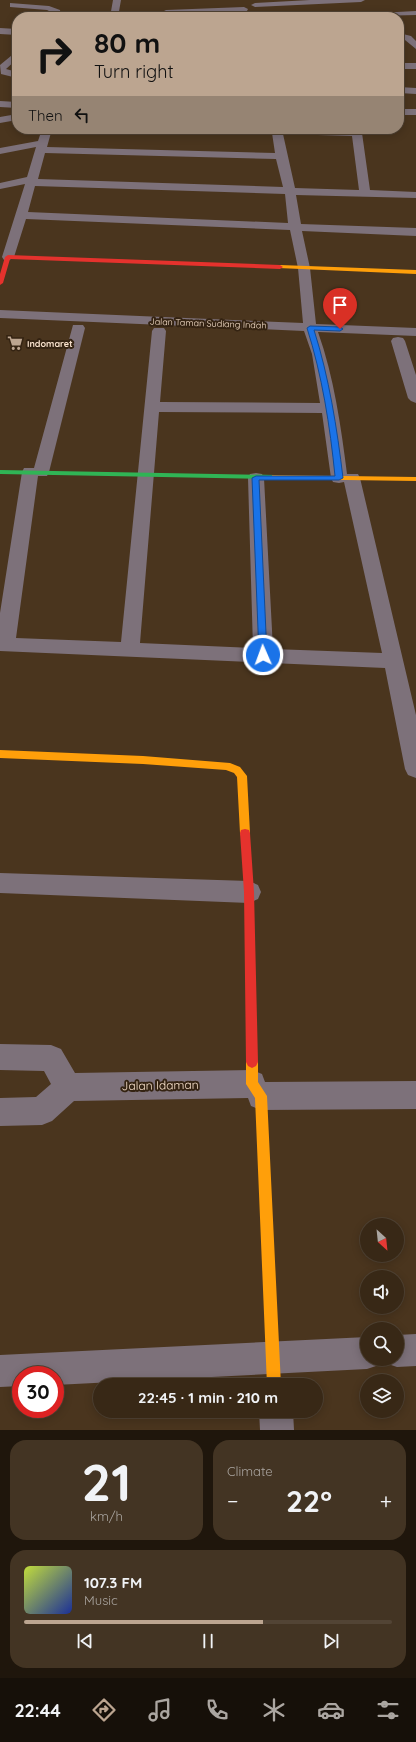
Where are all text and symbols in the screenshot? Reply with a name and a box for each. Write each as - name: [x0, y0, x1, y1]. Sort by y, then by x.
- text: 80 m: [94, 25, 160, 60]
- icon: right: [28, 28, 80, 80]
- text: Turn right: [94, 60, 174, 83]
- icon: left: [71, 104, 93, 126]
- text: Then: [28, 106, 63, 125]
- pin: [323, 288, 357, 329]
- icon: arrive: [329, 294, 351, 316]
- street label: Jalan Taman Sudiang Indah: [149, 315, 267, 331]
- supermarket icon: Indomaret: [6, 334, 24, 352]
- place label: Indomaret: [27, 338, 73, 349]
- position arrow: [242, 634, 284, 676]
- street label: Jalan Idaman: [121, 1077, 199, 1093]
- north arrow: [360, 1218, 404, 1262]
- map controls: [360, 1218, 404, 1418]
- button: sound: [360, 1270, 404, 1314]
- button: search: [360, 1322, 404, 1366]
- speed limit sign: 30: [12, 1366, 64, 1418]
- button: layers: [360, 1374, 404, 1418]
- text: 22:45 · 1 min · 210 m: [138, 1388, 278, 1407]
- text: 21: [82, 1449, 131, 1514]
- text: Climate: [227, 1463, 273, 1479]
- text: 22°: [286, 1482, 332, 1520]
- text: −: [227, 1487, 238, 1515]
- text: +: [380, 1487, 392, 1515]
- text: km/h: [90, 1508, 123, 1524]
- text: 107.3 FM: [84, 1573, 142, 1592]
- text: Music: [84, 1592, 118, 1608]
- icon: previous: [74, 1630, 96, 1652]
- icon: pause: [197, 1630, 219, 1652]
- icon: next: [320, 1630, 342, 1652]
- icon: directions: [90, 1696, 118, 1724]
- icon: music: [146, 1696, 174, 1724]
- icon: phone: [203, 1696, 231, 1724]
- icon: climate: [260, 1696, 288, 1724]
- icon: car: [317, 1696, 345, 1724]
- icon: filters: [374, 1696, 402, 1724]
- text: 22:44: [14, 1699, 61, 1722]

